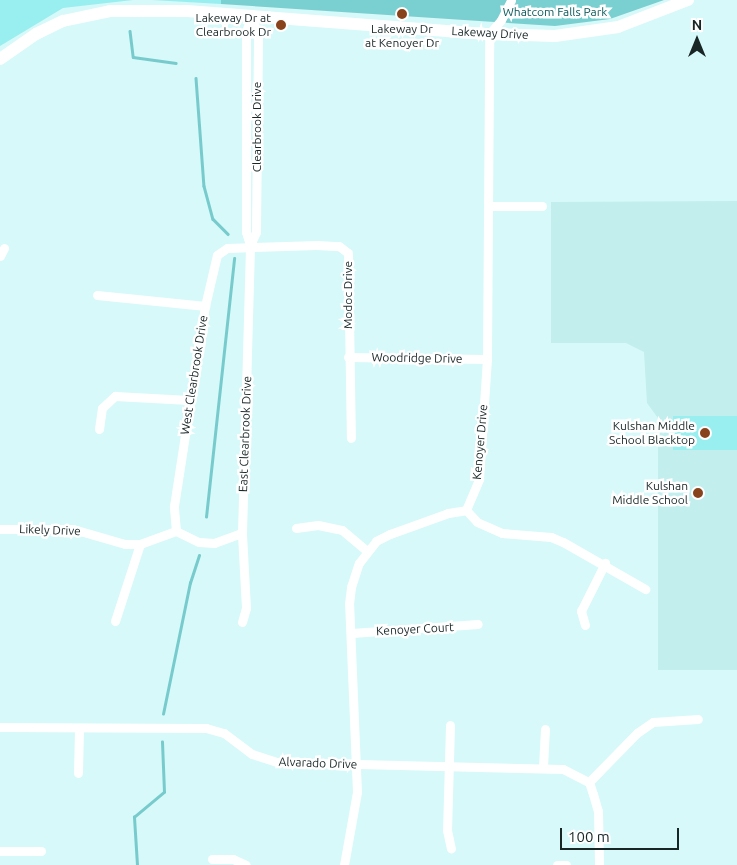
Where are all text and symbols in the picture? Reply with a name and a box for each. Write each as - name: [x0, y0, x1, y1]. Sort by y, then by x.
- park label: Whatcom Falls Park: [503, 5, 607, 19]
- marker: Lakeway Dr at Kenoyer Dr: [396, 8, 408, 20]
- place label: Lakeway Dr at Clearbrook Dr: [196, 11, 271, 39]
- north arrow: [672, 15, 722, 65]
- text: N: [692, 17, 702, 33]
- marker: Lakeway Dr at Clearbrook Dr: [275, 19, 287, 31]
- place label: Lakeway Dr at Kenoyer Dr: [365, 22, 439, 50]
- street label: Lakeway Drive: [451, 24, 529, 42]
- street label: Clearbrook Drive: [250, 82, 264, 172]
- street label: Modoc Drive: [341, 261, 355, 329]
- street label: West Clearbrook Drive: [177, 314, 211, 436]
- street label: Woodridge Drive: [371, 350, 463, 366]
- street label: East Clearbrook Drive: [236, 376, 254, 492]
- street label: Kenoyer Drive: [470, 404, 490, 480]
- place label: Kulshan Middle School Blacktop: [609, 419, 695, 447]
- marker: Kulshan Middle School Blacktop: [699, 427, 711, 439]
- place label: Kulshan Middle School: [612, 479, 688, 507]
- marker: Kulshan Middle School: [692, 487, 704, 499]
- street label: Likely Drive: [19, 522, 81, 538]
- street label: Kenoyer Court: [376, 620, 454, 638]
- street label: Alvarado Drive: [278, 754, 358, 772]
- scale bar: [562, 818, 681, 850]
- text: 100 m: [568, 828, 610, 845]

